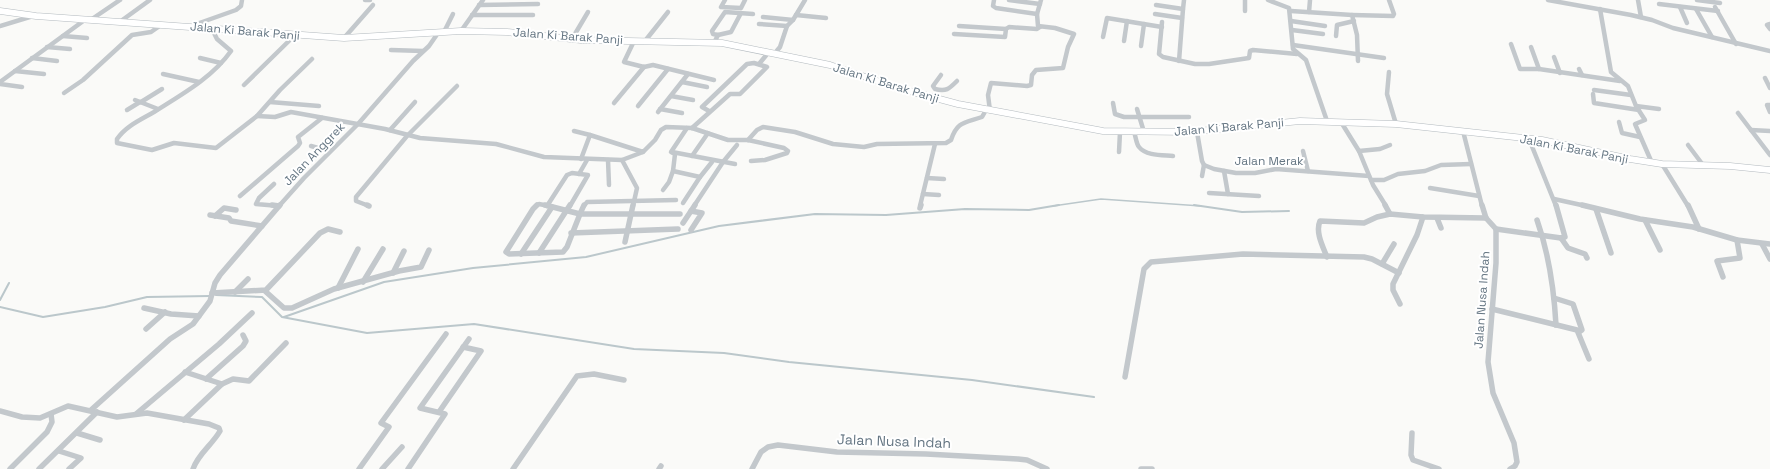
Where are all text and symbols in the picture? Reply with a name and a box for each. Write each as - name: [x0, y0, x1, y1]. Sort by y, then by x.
- street label: Jalan Ki Barak Panji: [189, 18, 301, 44]
- street label: Jalan Ki Barak Panji: [512, 24, 624, 48]
- street label: Jalan Ki Barak Panji: [831, 59, 941, 107]
- street label: Jalan Ki Barak Panji: [1173, 114, 1285, 140]
- street label: Jalan Anggrek: [280, 119, 349, 189]
- street label: Jalan Ki Barak Panji: [1518, 131, 1630, 167]
- street label: Jalan Merak: [1234, 153, 1304, 169]
- street label: Jalan Nusa Indah: [1471, 251, 1493, 349]
- street label: Jalan Nusa Indah: [837, 430, 951, 452]

